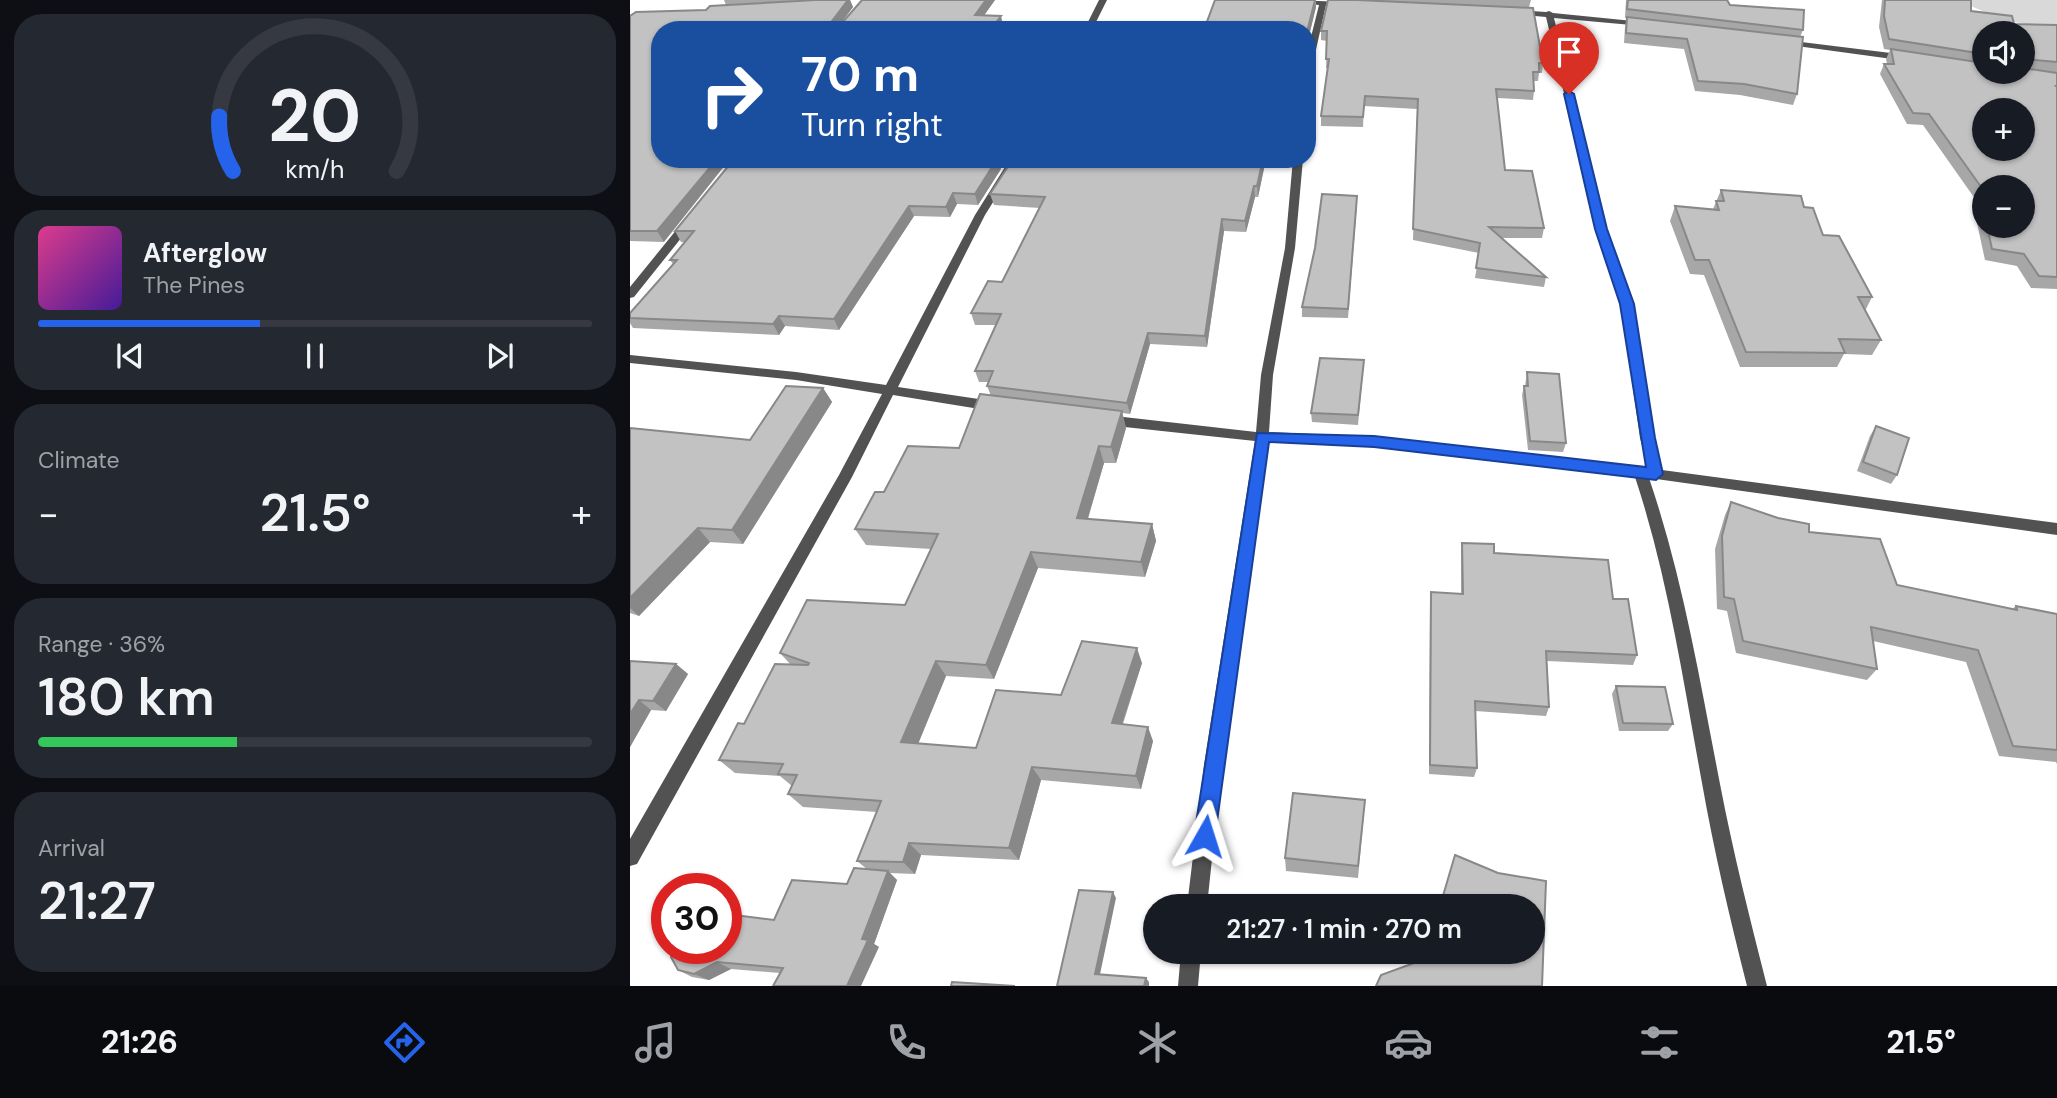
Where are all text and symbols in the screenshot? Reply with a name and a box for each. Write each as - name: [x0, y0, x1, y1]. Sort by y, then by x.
- map controls: [1972, 21, 2035, 238]
- button: sound: [1972, 21, 2035, 84]
- pin: [1539, 22, 1599, 94]
- icon: arrive: [1550, 33, 1588, 71]
- text: 70 m: [801, 42, 919, 106]
- icon: right: [686, 49, 777, 140]
- text: 20: [269, 69, 361, 164]
- button: +: [1972, 98, 2035, 161]
- text: Turn right: [801, 104, 943, 146]
- text: km/h: [285, 153, 345, 186]
- button: −: [1972, 175, 2035, 238]
- text: Afterglow: [143, 236, 267, 270]
- text: The Pines: [143, 270, 245, 300]
- icon: previous: [111, 337, 149, 375]
- icon: pause: [296, 337, 334, 375]
- icon: next: [481, 337, 519, 375]
- text: Climate: [38, 445, 120, 475]
- text: 21.5°: [259, 479, 371, 547]
- text: −: [38, 489, 59, 539]
- text: +: [571, 489, 592, 539]
- text: Range · 36%: [38, 629, 165, 659]
- text: 180 km: [38, 663, 215, 731]
- position arrow: [1168, 799, 1242, 873]
- text: Arrival: [38, 833, 105, 863]
- text: 21:27: [38, 867, 156, 935]
- speed limit sign: 30: [651, 873, 742, 964]
- text: 21:27 · 1 min · 270 m: [1226, 912, 1462, 946]
- icon: directions: [380, 1018, 429, 1067]
- icon: music: [631, 1018, 680, 1067]
- icon: phone: [882, 1018, 931, 1067]
- icon: climate: [1133, 1018, 1182, 1067]
- icon: car: [1384, 1018, 1433, 1067]
- icon: filters: [1635, 1018, 1684, 1067]
- text: 21:26: [101, 1021, 178, 1063]
- text: 21.5°: [1886, 1021, 1956, 1063]

